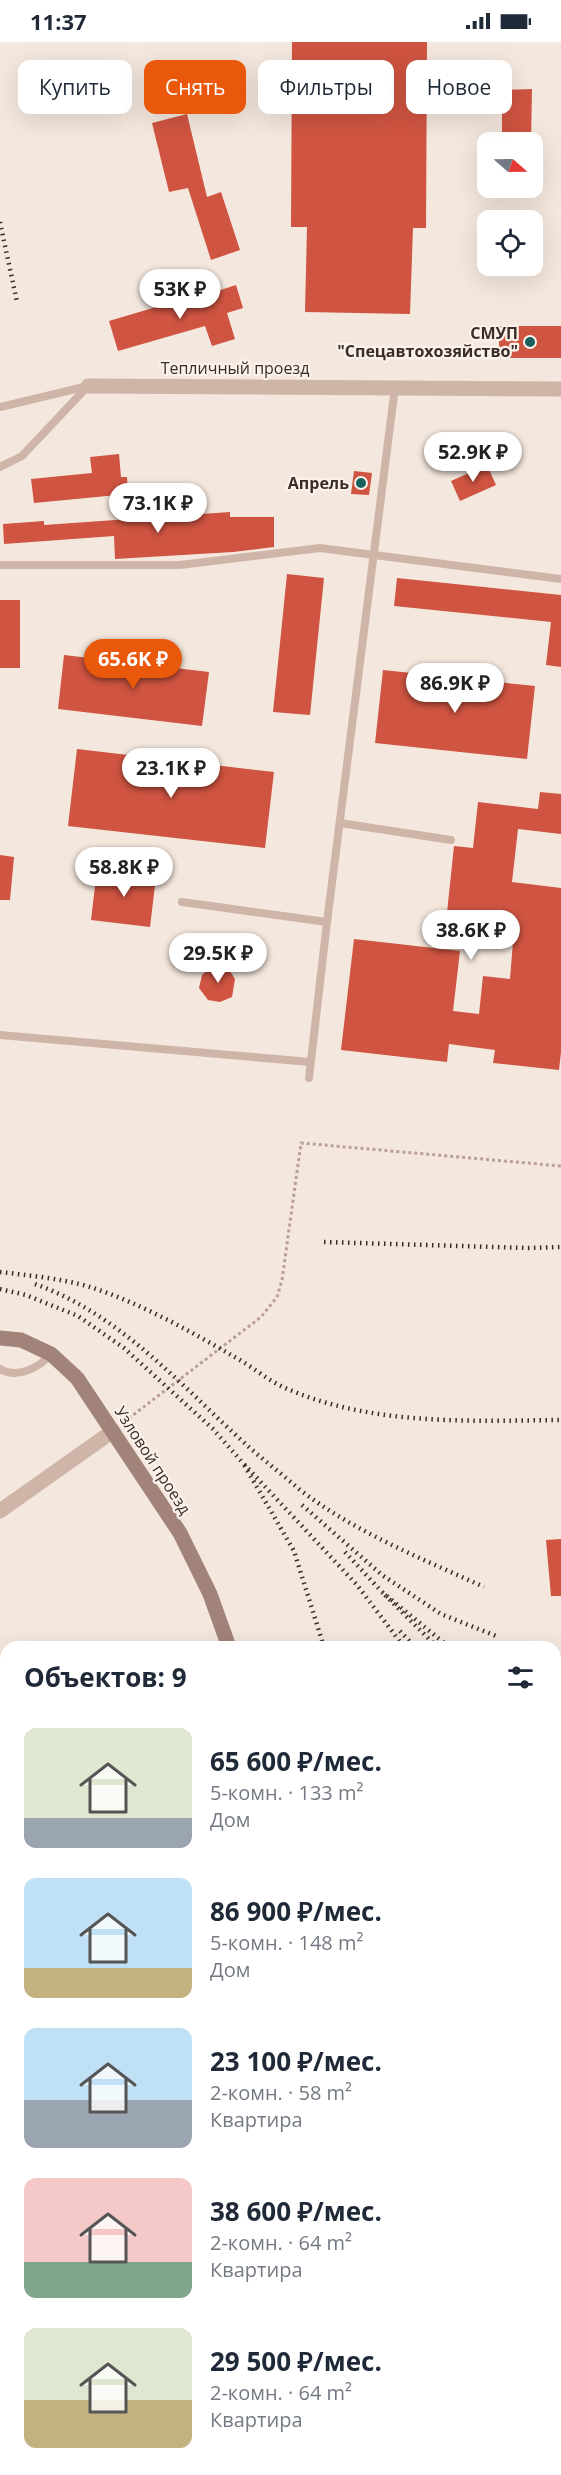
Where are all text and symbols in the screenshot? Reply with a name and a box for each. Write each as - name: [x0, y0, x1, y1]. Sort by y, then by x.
- text: 11:37: [30, 6, 87, 36]
- chip: Купить: [18, 60, 132, 114]
- chip: Снять: [144, 60, 246, 114]
- chip: Фильтры: [258, 60, 394, 114]
- chip: Новое: [406, 60, 512, 114]
- north arrow: [477, 132, 543, 198]
- map controls: [477, 132, 543, 276]
- button: locate: [477, 210, 543, 276]
- pin: 53K ₽: [138, 269, 222, 320]
- text: 53K ₽: [154, 275, 207, 302]
- place label: СМУП "Спецавтохозяйство": [337, 322, 518, 362]
- marker: СМУП "Спецавтохозяйство": [523, 335, 537, 349]
- street label: Тепличный проезд: [161, 357, 309, 379]
- pin: 52.9K ₽: [418, 432, 528, 483]
- text: 52.9K ₽: [438, 438, 508, 465]
- place label: Апрель: [288, 472, 349, 494]
- marker: Апрель: [354, 476, 368, 490]
- pin: 73.1K ₽: [103, 483, 213, 534]
- text: 73.1K ₽: [123, 489, 193, 516]
- pin: 65.6K ₽: [78, 639, 188, 690]
- text: 65.6K ₽: [98, 645, 168, 672]
- pin: 86.9K ₽: [400, 663, 510, 714]
- text: 86.9K ₽: [420, 669, 490, 696]
- pin: 23.1K ₽: [116, 748, 226, 799]
- text: 23.1K ₽: [136, 754, 206, 781]
- pin: 58.8K ₽: [69, 847, 179, 898]
- text: 58.8K ₽: [89, 853, 159, 880]
- pin: 38.6K ₽: [416, 910, 526, 961]
- text: 38.6K ₽: [436, 916, 506, 943]
- pin: 29.5K ₽: [163, 933, 273, 984]
- text: 29.5K ₽: [183, 939, 253, 966]
- street label: Узловой проезд: [110, 1402, 196, 1518]
- text: Объектов: 9: [24, 1659, 187, 1695]
- icon: filters: [504, 1661, 537, 1694]
- text: 65 600 ₽/мес.: [210, 1743, 382, 1779]
- icon: home: [72, 1752, 144, 1824]
- text: 5-комн. · 133 m²: [210, 1779, 363, 1806]
- text: Дом: [210, 1806, 250, 1833]
- text: 86 900 ₽/мес.: [210, 1893, 382, 1929]
- icon: home: [72, 1902, 144, 1974]
- text: 5-комн. · 148 m²: [210, 1929, 363, 1956]
- text: Дом: [210, 1956, 250, 1983]
- text: 23 100 ₽/мес.: [210, 2043, 382, 2079]
- icon: home: [72, 2052, 144, 2124]
- text: 2-комн. · 58 m²: [210, 2079, 352, 2106]
- text: Квартира: [210, 2106, 303, 2133]
- text: 38 600 ₽/мес.: [210, 2193, 382, 2229]
- icon: home: [72, 2202, 144, 2274]
- text: 2-комн. · 64 m²: [210, 2229, 352, 2256]
- text: Квартира: [210, 2256, 303, 2283]
- text: 29 500 ₽/мес.: [210, 2343, 382, 2379]
- icon: home: [72, 2352, 144, 2424]
- text: 2-комн. · 64 m²: [210, 2379, 352, 2406]
- text: Квартира: [210, 2406, 303, 2433]

